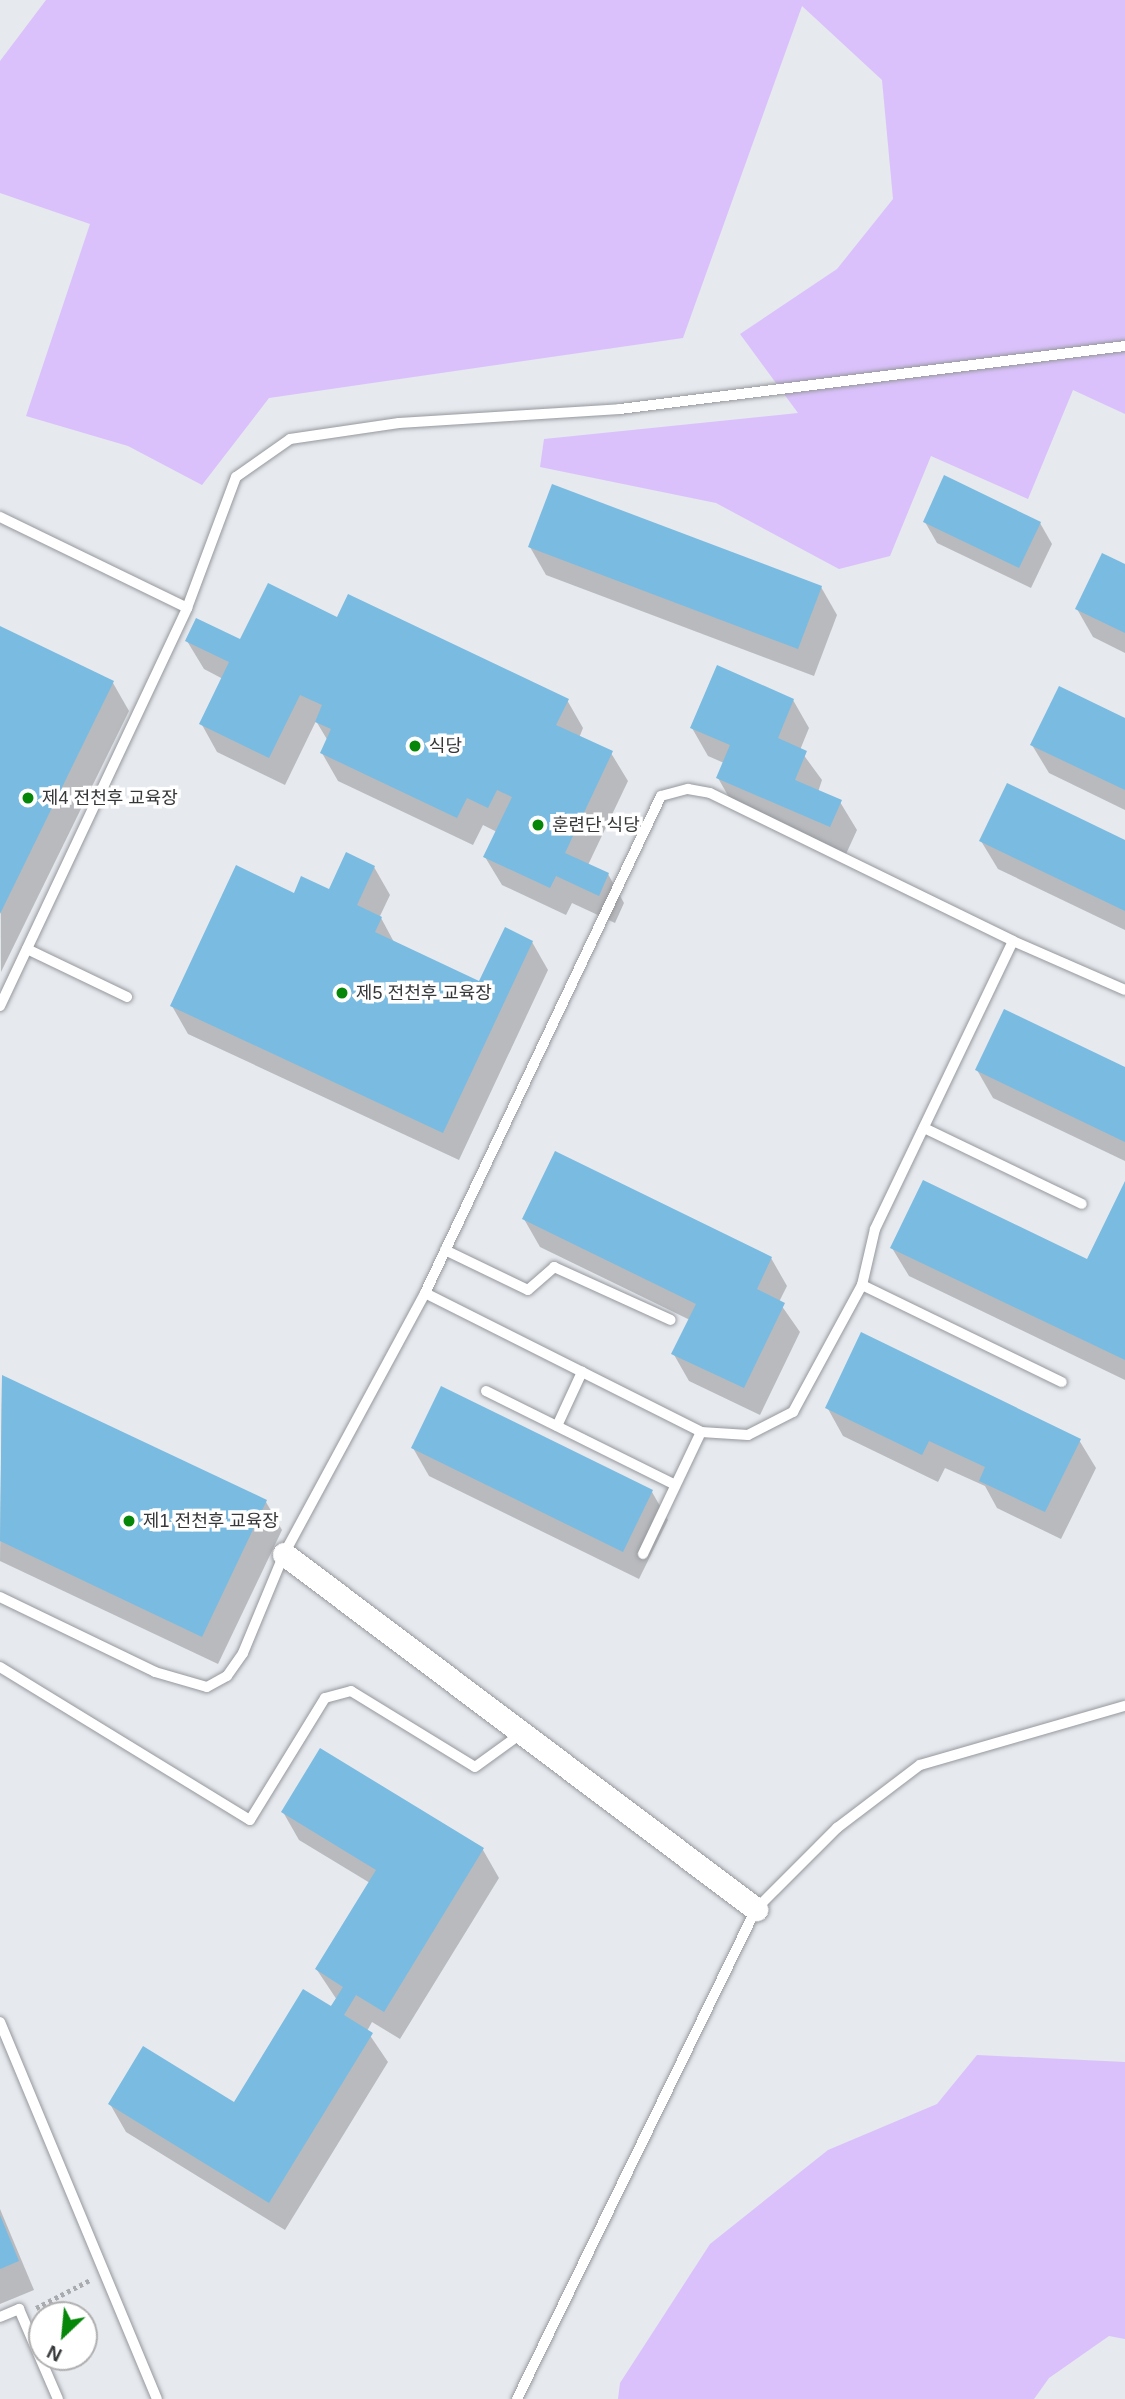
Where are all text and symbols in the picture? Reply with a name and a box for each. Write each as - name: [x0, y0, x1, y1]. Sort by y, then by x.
- place label: 식당: [429, 735, 462, 757]
- marker: 식당: [407, 738, 423, 754]
- place label: 제4 전천후 교육장: [42, 787, 178, 809]
- marker: 제4 전천후 교육장: [20, 790, 36, 806]
- place label: 훈련단 식당: [552, 814, 640, 836]
- marker: 훈련단 식당: [530, 817, 546, 833]
- place label: 제5 전천후 교육장: [356, 982, 492, 1004]
- marker: 제5 전천후 교육장: [334, 985, 350, 1001]
- place label: 제1 전천후 교육장: [143, 1510, 279, 1532]
- marker: 제1 전천후 교육장: [121, 1513, 137, 1529]
- north arrow: [28, 2301, 98, 2371]
- text: N: [44, 2341, 65, 2366]

